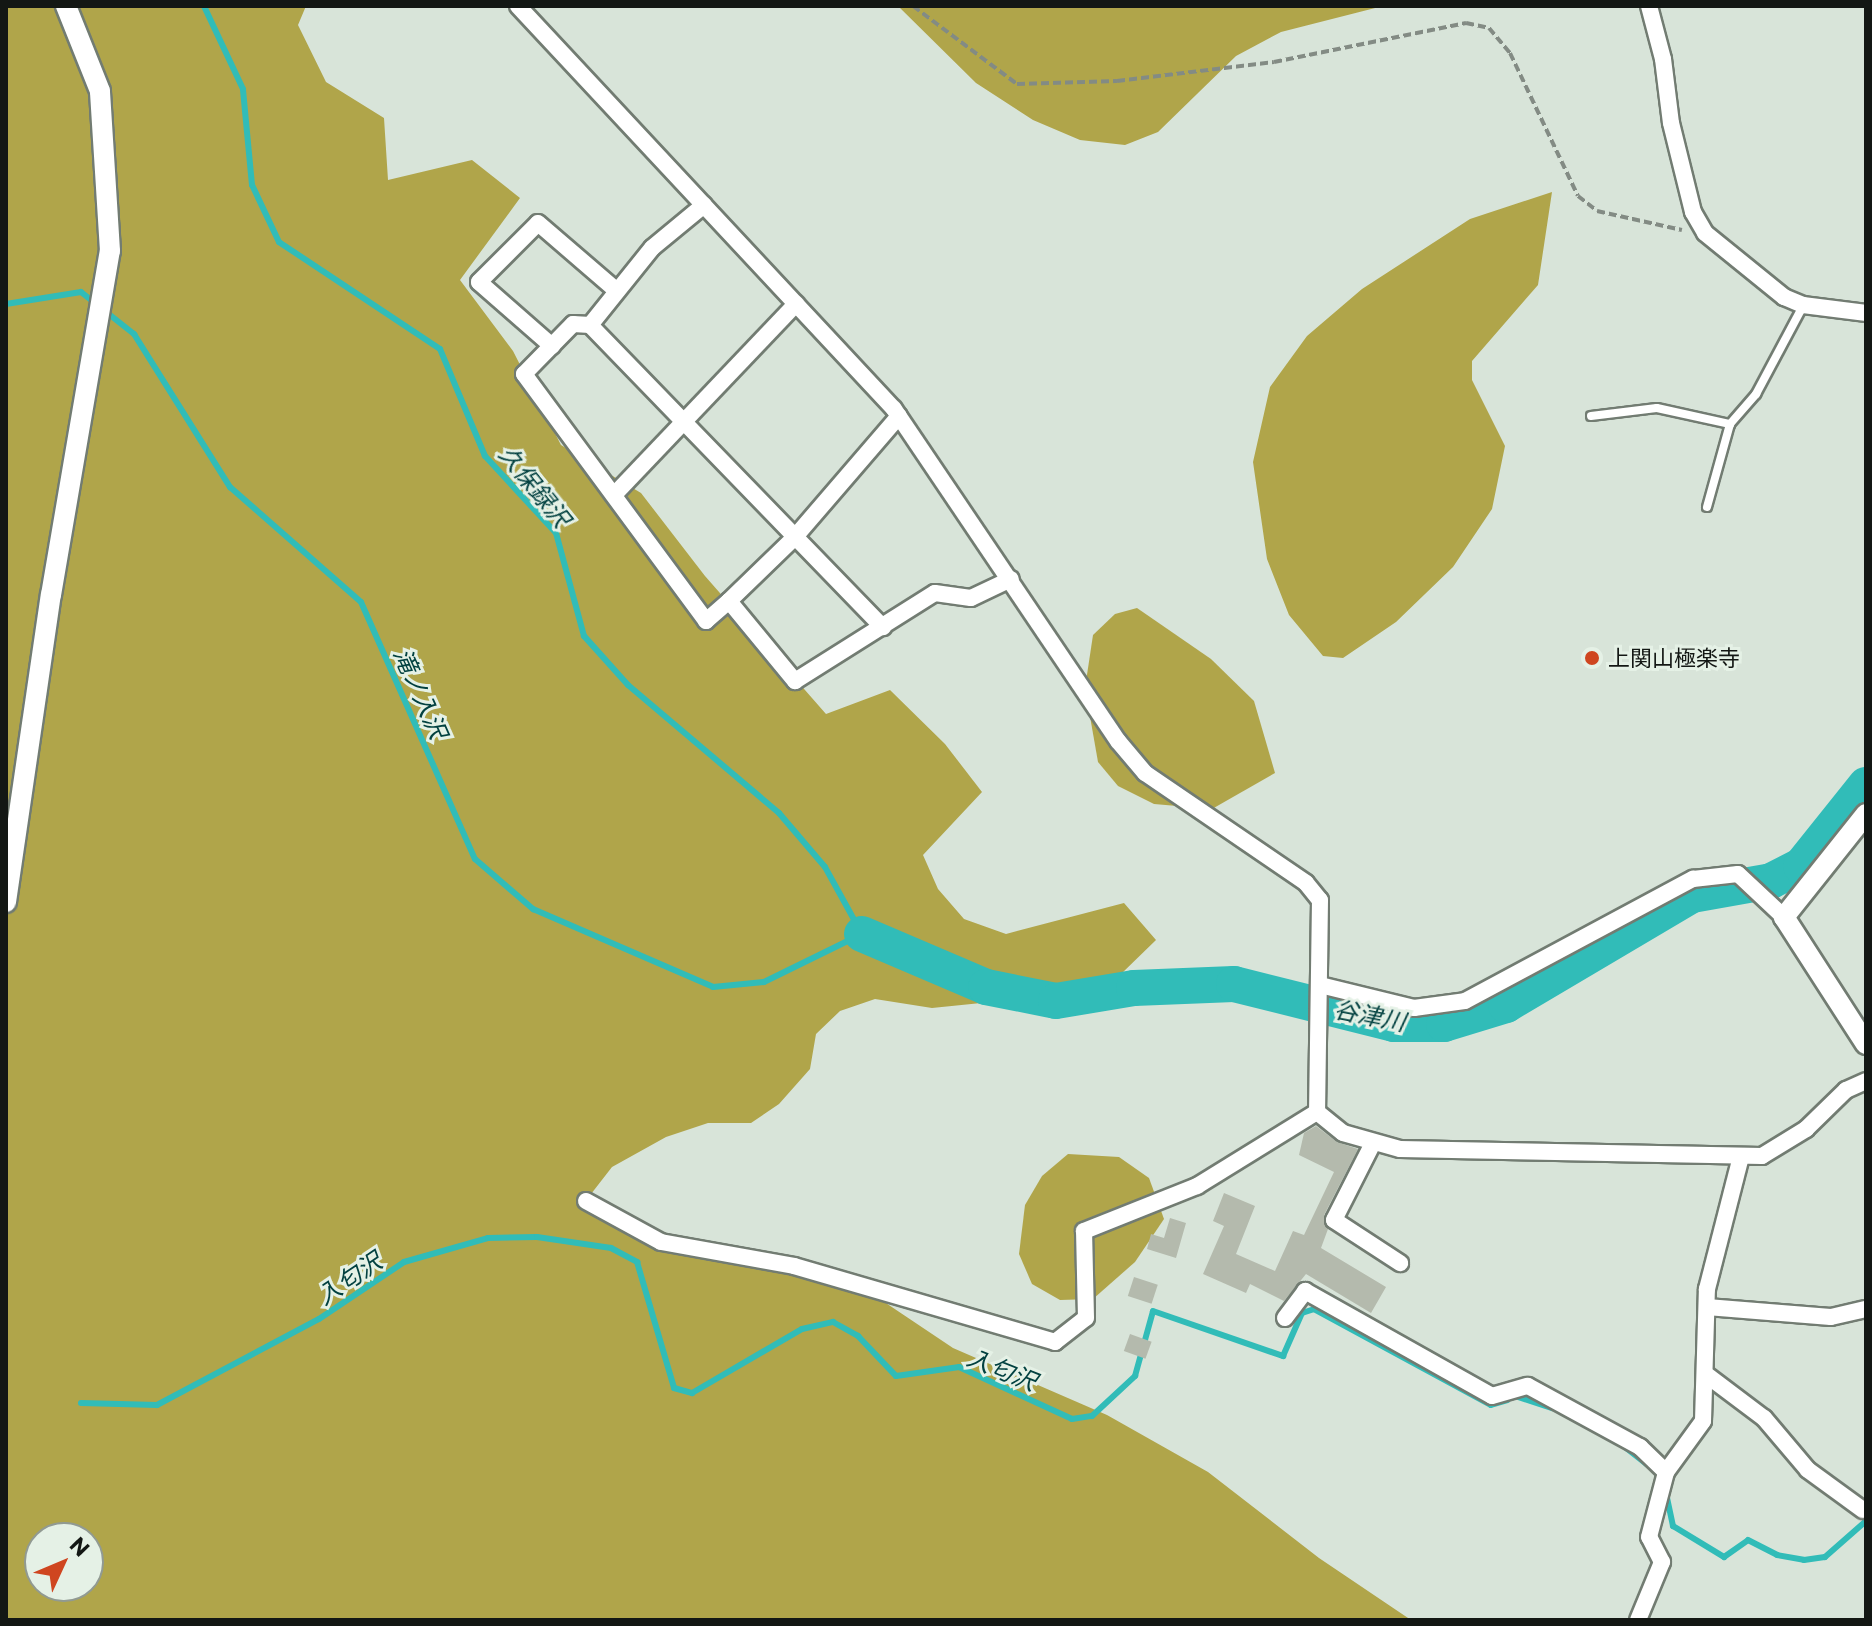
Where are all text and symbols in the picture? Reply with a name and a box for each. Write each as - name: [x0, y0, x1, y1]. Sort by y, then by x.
- water label: 久保録沢: [494, 440, 576, 532]
- water label: 滝ノ入沢: [388, 643, 454, 743]
- place label: 上関山極楽寺: [1608, 645, 1740, 671]
- marker: 上関山極楽寺: [1583, 649, 1601, 667]
- water label: 谷津川: [1332, 994, 1408, 1036]
- water label: 入匂沢: [311, 1246, 387, 1310]
- water label: 入匂沢: [963, 1342, 1041, 1396]
- north arrow: [24, 1522, 104, 1602]
- text: N: [65, 1531, 96, 1562]

